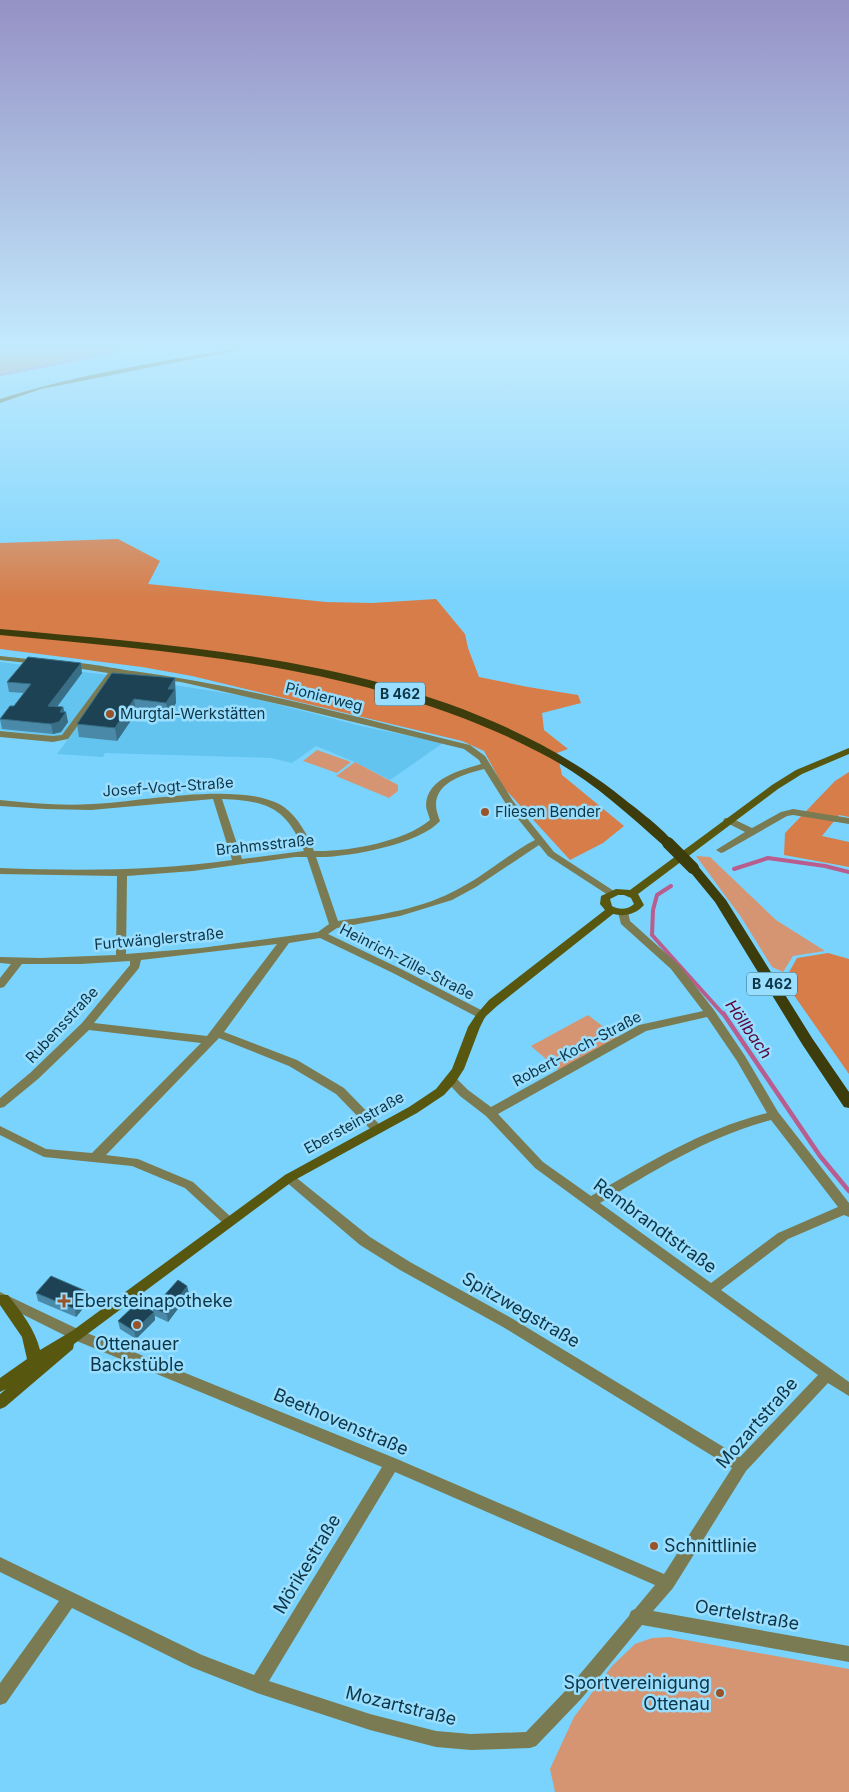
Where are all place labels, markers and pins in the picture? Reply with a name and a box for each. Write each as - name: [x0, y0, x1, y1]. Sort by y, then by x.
- place label: Murgtal-Werkstätten: [120, 704, 265, 723]
- marker: Murgtal-Werkstätten: [104, 708, 116, 720]
- place label: Fliesen Bender: [495, 802, 601, 821]
- marker: Fliesen Bender: [479, 806, 491, 818]
- place label: Ebersteinapotheke: [74, 1290, 233, 1311]
- marker: Ebersteinapotheke: [58, 1295, 70, 1307]
- marker: Ottenauer Backstüble: [131, 1319, 143, 1331]
- place label: Ottenauer Backstüble: [90, 1333, 184, 1375]
- place label: Schnittlinie: [664, 1535, 757, 1556]
- marker: Schnittlinie: [648, 1540, 660, 1552]
- place label: Sportvereinigung Ottenau: [563, 1672, 710, 1714]
- marker: Sportvereinigung Ottenau: [714, 1687, 726, 1699]

